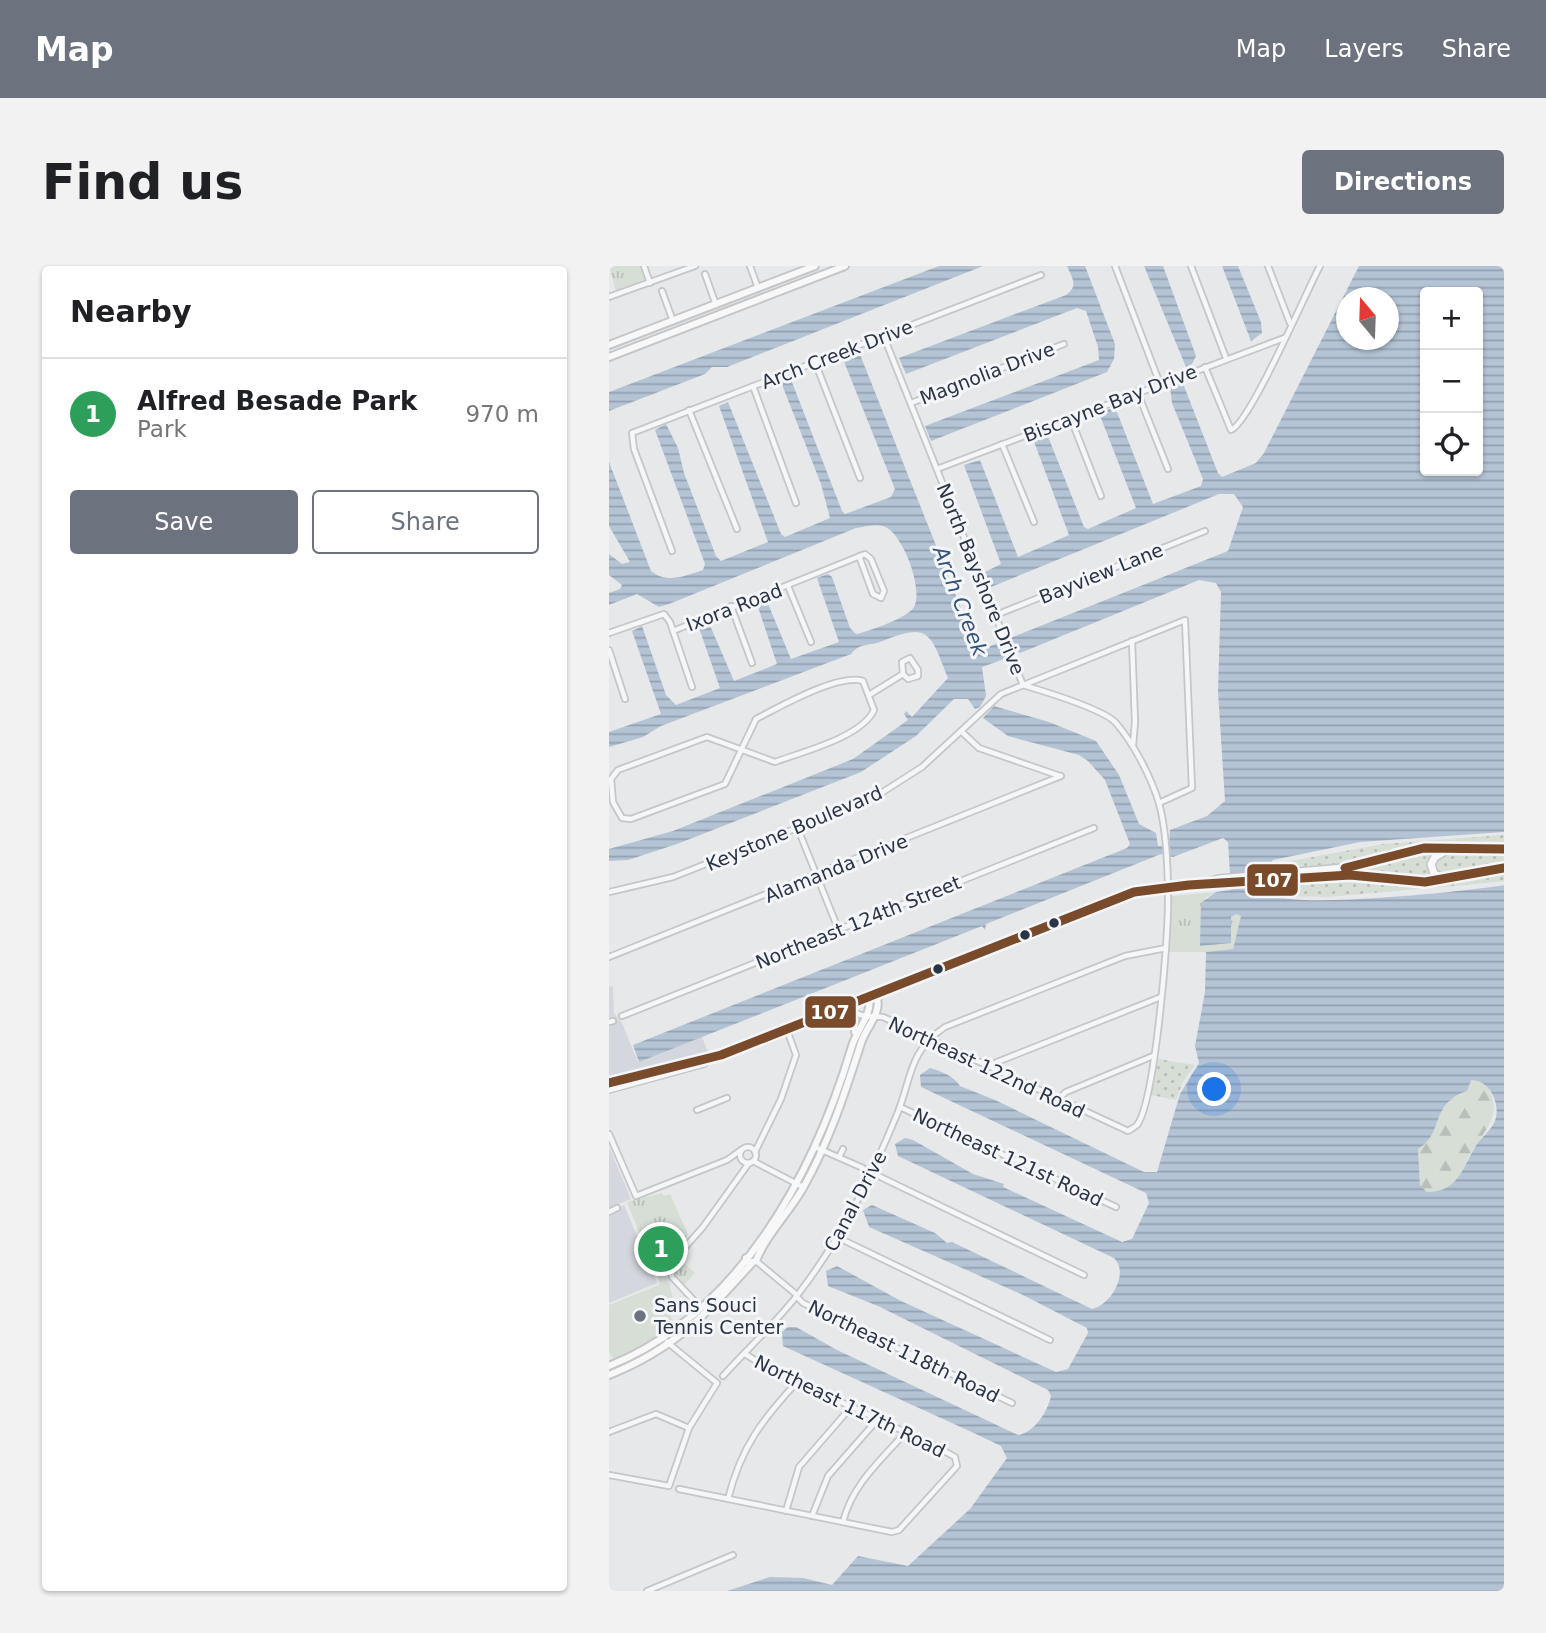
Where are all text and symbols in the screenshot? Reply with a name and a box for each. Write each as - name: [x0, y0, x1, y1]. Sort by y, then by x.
- text: Map: [35, 30, 114, 69]
- text: Map: [1236, 35, 1286, 63]
- text: Layers: [1324, 35, 1404, 63]
- text: Share: [1442, 35, 1511, 63]
- button: Directions: [1302, 150, 1504, 214]
- text: Find us: [42, 154, 243, 211]
- north arrow: [1336, 287, 1399, 350]
- map controls: [1420, 287, 1483, 476]
- button: +: [1420, 287, 1483, 350]
- text: Nearby: [70, 294, 192, 329]
- street label: Arch Creek Drive: [758, 315, 916, 393]
- street label: Magnolia Drive: [916, 337, 1058, 409]
- button: −: [1420, 350, 1483, 413]
- street label: Biscayne Bay Drive: [1020, 360, 1200, 446]
- text: Alfred Besade Park: [137, 386, 417, 416]
- text: 1: [85, 401, 101, 427]
- text: 970 m: [465, 401, 539, 427]
- button: locate: [1420, 413, 1483, 476]
- text: Park: [137, 416, 187, 442]
- street label: North Bayshore Drive: [933, 480, 1029, 678]
- button: Save: [70, 490, 298, 554]
- button: Share: [312, 490, 539, 554]
- street label: Bayview Lane: [1036, 538, 1166, 608]
- water label: Arch Creek: [927, 541, 992, 660]
- street label: Ixora Road: [683, 579, 785, 635]
- street label: Keystone Boulevard: [703, 781, 885, 875]
- street label: Alamanda Drive: [761, 829, 911, 907]
- line badge: 107: [1246, 863, 1299, 897]
- text: 107: [1253, 869, 1293, 891]
- street label: Northeast 124th Street: [752, 871, 964, 973]
- unlabelled marker: [1047, 916, 1061, 930]
- unlabelled marker: [1018, 928, 1032, 942]
- unlabelled marker: [931, 962, 945, 976]
- line badge: 107: [804, 995, 857, 1029]
- text: 107: [810, 1001, 850, 1023]
- street label: Northeast 122nd Road: [885, 1012, 1089, 1122]
- your location: [1197, 1072, 1231, 1106]
- street label: Northeast 121st Road: [909, 1103, 1107, 1211]
- street label: Canal Drive: [819, 1147, 891, 1255]
- pin: 1: [638, 1223, 684, 1275]
- place label: Sans Souci Tennis Center: [653, 1294, 784, 1338]
- street label: Northeast 118th Road: [805, 1295, 1003, 1407]
- marker: Sans Souci Tennis Center: [632, 1308, 648, 1324]
- street label: Northeast 117th Road: [751, 1350, 949, 1462]

